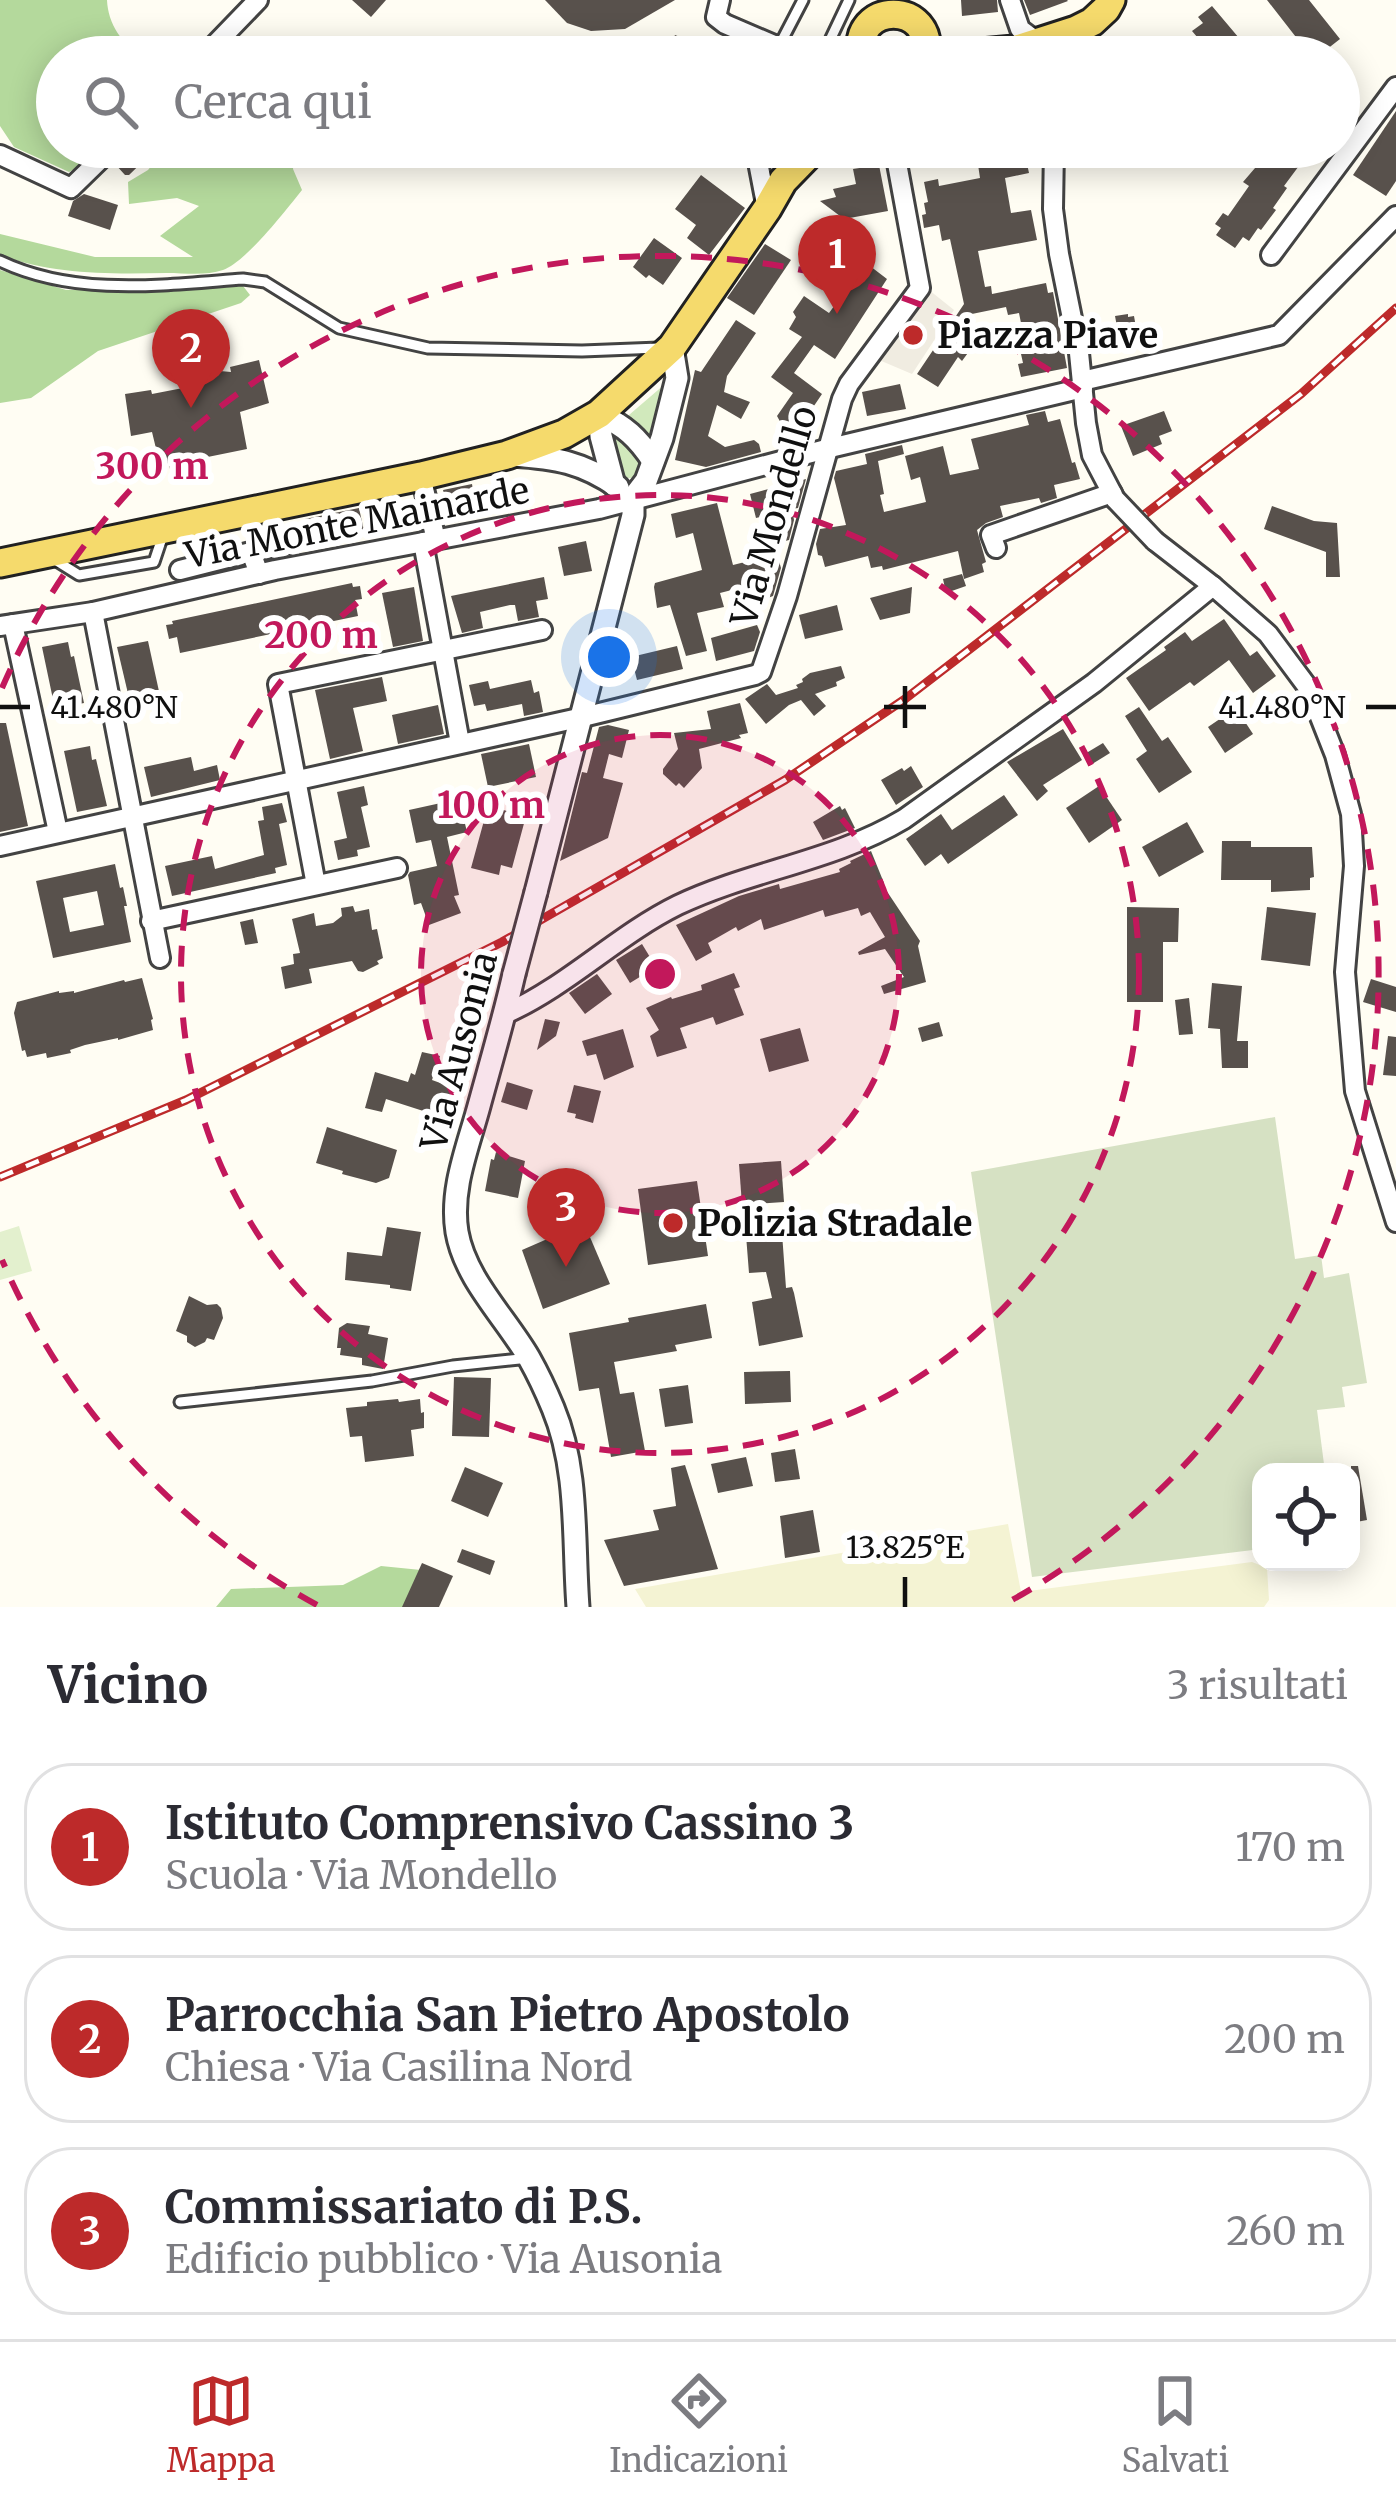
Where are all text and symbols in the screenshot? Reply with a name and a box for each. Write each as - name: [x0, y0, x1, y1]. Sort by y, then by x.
- search box: [36, 36, 1360, 168]
- icon: search: [78, 69, 144, 135]
- text: Cerca qui: [174, 74, 372, 130]
- pin: 1: [798, 215, 876, 314]
- pin: 2: [152, 309, 230, 408]
- place label: Piazza Piave: [937, 313, 1158, 358]
- marker: Piazza Piave: [900, 322, 926, 348]
- street label: Via Mondello: [721, 401, 827, 632]
- text: 300 m: [96, 444, 208, 489]
- street label: Via Monte Mainarde: [180, 468, 533, 579]
- text: 200 m: [264, 613, 378, 658]
- your location: [579, 627, 639, 687]
- text: 41.480°N: [50, 688, 178, 726]
- text: 41.480°N: [1218, 688, 1346, 726]
- text: 100 m: [437, 783, 545, 828]
- street label: Via Ausonia: [411, 947, 507, 1156]
- centre of rings: [639, 953, 681, 995]
- pin: 3: [527, 1168, 605, 1267]
- place label: Polizia Stradale: [697, 1201, 973, 1246]
- marker: Polizia Stradale: [660, 1210, 686, 1236]
- map controls: [1252, 1463, 1360, 1571]
- button: locate: [1252, 1463, 1360, 1571]
- text: 13.825°E: [846, 1528, 964, 1566]
- text: Vicino: [48, 1653, 208, 1717]
- text: 3 risultati: [1167, 1661, 1348, 1710]
- text: Istituto Comprensivo Cassino 3: [165, 1795, 854, 1851]
- text: 1: [81, 1823, 99, 1872]
- text: 170 m: [1235, 1823, 1345, 1872]
- text: Scuola · Via Mondello: [165, 1851, 557, 1900]
- text: Parrocchia San Pietro Apostolo: [165, 1987, 849, 2043]
- text: 2: [79, 2015, 101, 2064]
- text: 200 m: [1224, 2015, 1345, 2064]
- text: Chiesa · Via Casilina Nord: [165, 2043, 633, 2092]
- text: Commissariato di P.S.: [165, 2179, 643, 2235]
- text: 3: [79, 2207, 101, 2256]
- text: 260 m: [1226, 2207, 1345, 2256]
- text: Edificio pubblico · Via Ausonia: [165, 2235, 722, 2284]
- tab: Mappa: [167, 2368, 276, 2481]
- tab: Indicazioni: [609, 2368, 788, 2481]
- tab: Salvati: [1122, 2368, 1229, 2481]

